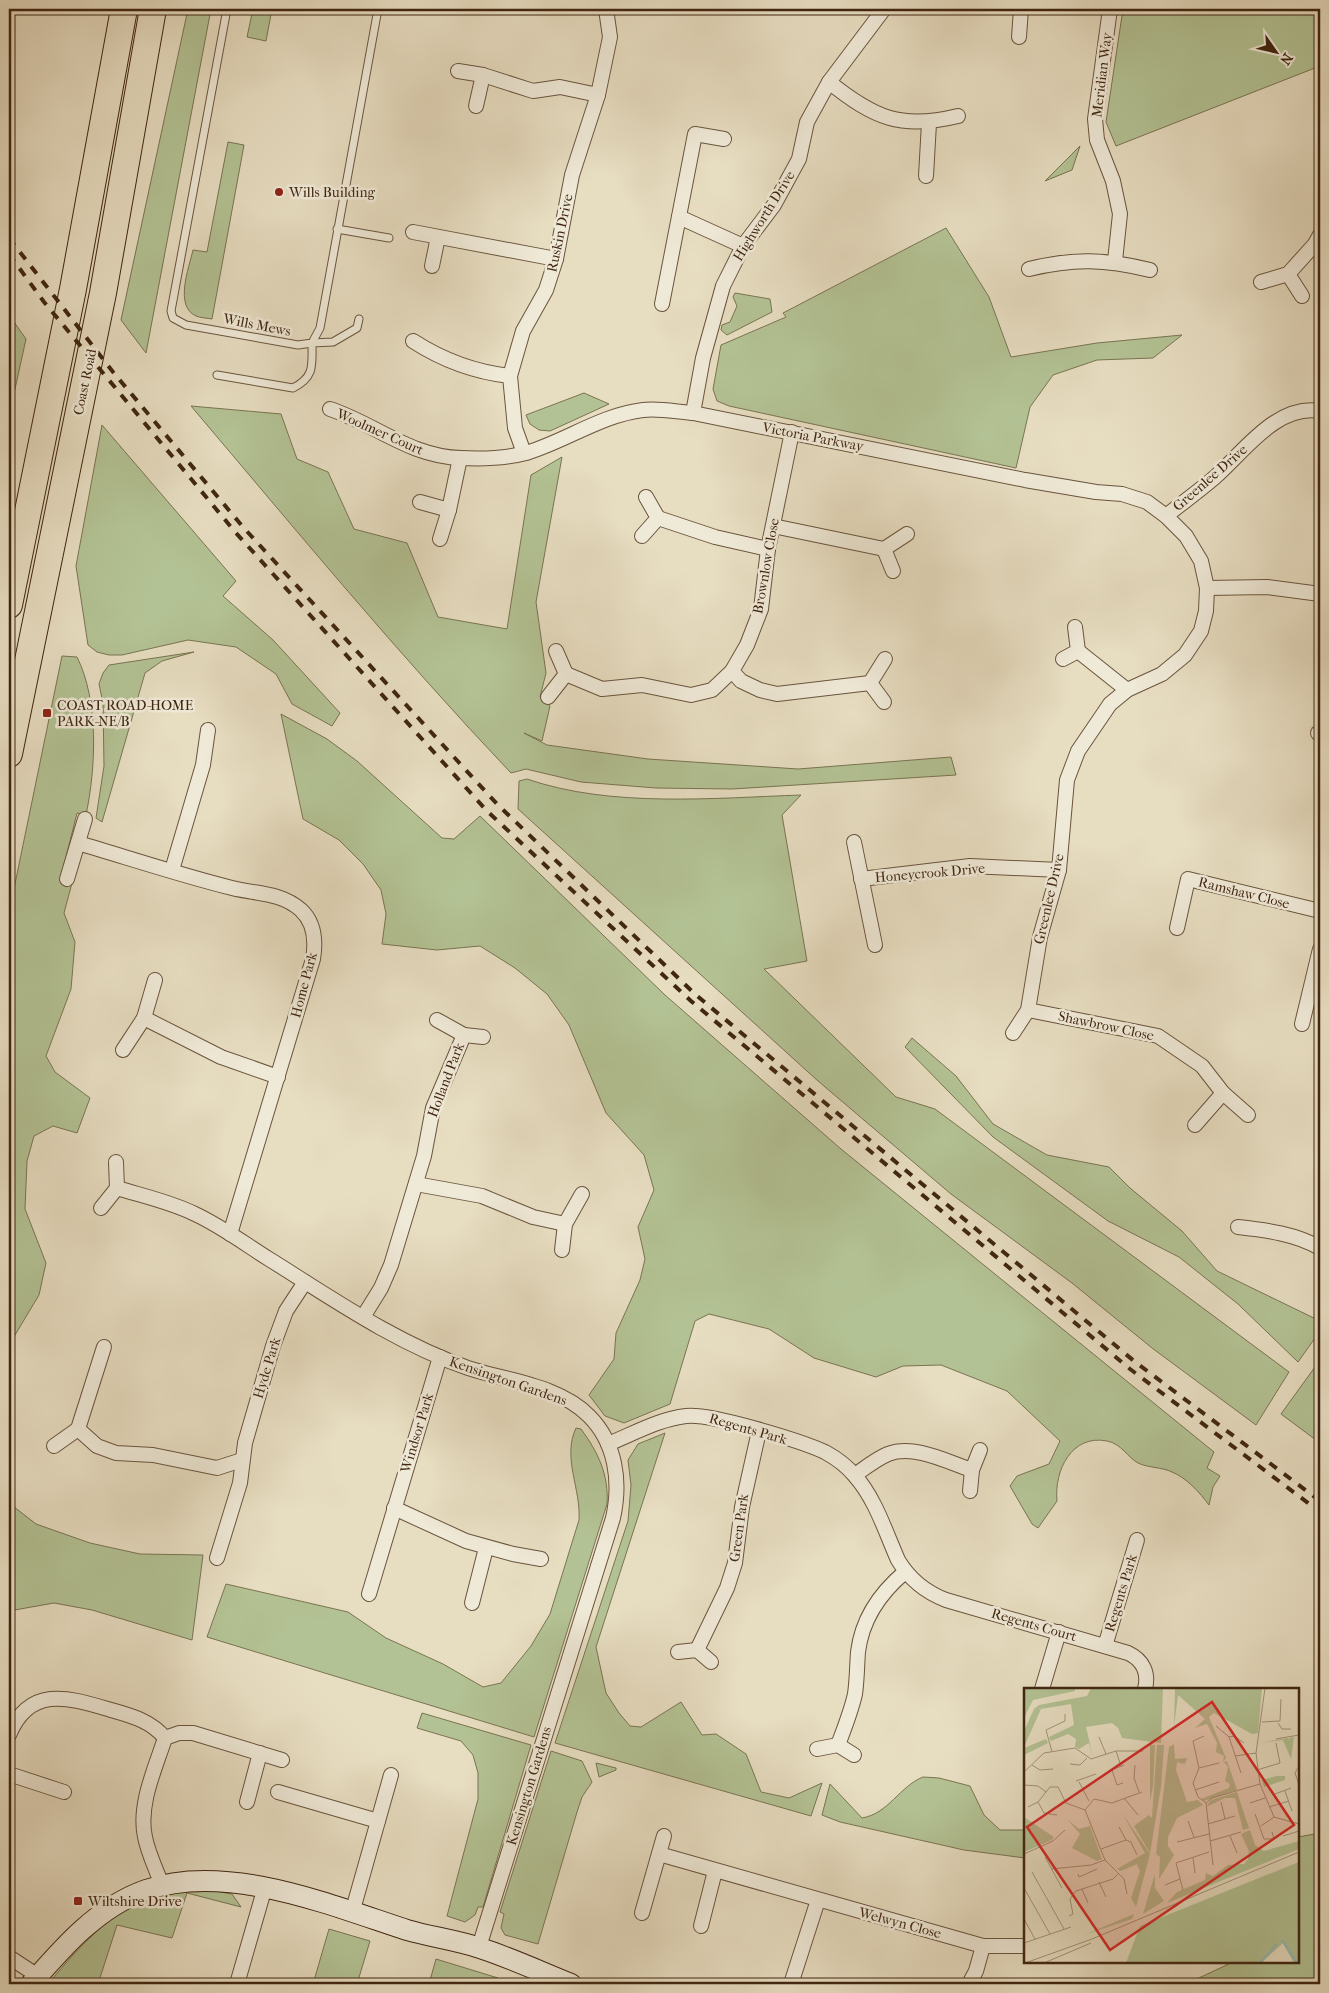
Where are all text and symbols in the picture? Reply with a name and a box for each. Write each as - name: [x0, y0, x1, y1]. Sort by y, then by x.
- north arrow: [1252, 28, 1302, 78]
- street label: Meridian Way: [1088, 31, 1116, 118]
- text: N: [1276, 50, 1296, 68]
- street label: Highworth Drive: [729, 168, 799, 264]
- place label: Wills Building: [288, 184, 376, 201]
- marker: Wills Building: [273, 186, 285, 198]
- street label: Ruskin Drive: [543, 192, 577, 274]
- street label: Wills Mews: [221, 310, 292, 340]
- street label: Coast Road: [70, 347, 100, 417]
- street label: Woolmer Court: [333, 405, 426, 459]
- street label: Victoria Parkway: [760, 419, 866, 455]
- street label: Greenlee Drive: [1169, 441, 1251, 515]
- street label: Brownlow Close: [749, 517, 783, 615]
- place label: COAST ROAD-HOME PARK-NE/B: [57, 697, 194, 730]
- marker: COAST ROAD-HOME PARK-NE/B: [41, 707, 53, 719]
- street label: Greenlee Drive: [1030, 852, 1068, 946]
- street label: Honeycrook Drive: [874, 860, 986, 886]
- street label: Ramshaw Close: [1197, 873, 1291, 913]
- street label: Home Park: [287, 950, 321, 1020]
- street label: Shawbrow Close: [1057, 1008, 1156, 1044]
- street label: Holland Park: [424, 1040, 468, 1120]
- street label: Hyde Park: [250, 1335, 285, 1401]
- street label: Kensington Gardens: [447, 1353, 569, 1409]
- street label: Windsor Park: [397, 1390, 437, 1476]
- street label: Regents Park: [707, 1410, 790, 1448]
- street label: Green Park: [726, 1492, 752, 1563]
- street label: Regents Park: [1101, 1551, 1141, 1634]
- street label: Regents Court: [989, 1605, 1079, 1645]
- inset map: [1024, 1688, 1299, 1963]
- street label: Kensington Gardens: [503, 1725, 555, 1847]
- place label: Wiltshire Drive: [87, 1893, 182, 1910]
- marker: Wiltshire Drive: [72, 1895, 84, 1907]
- street label: Welwyn Close: [856, 1904, 943, 1942]

